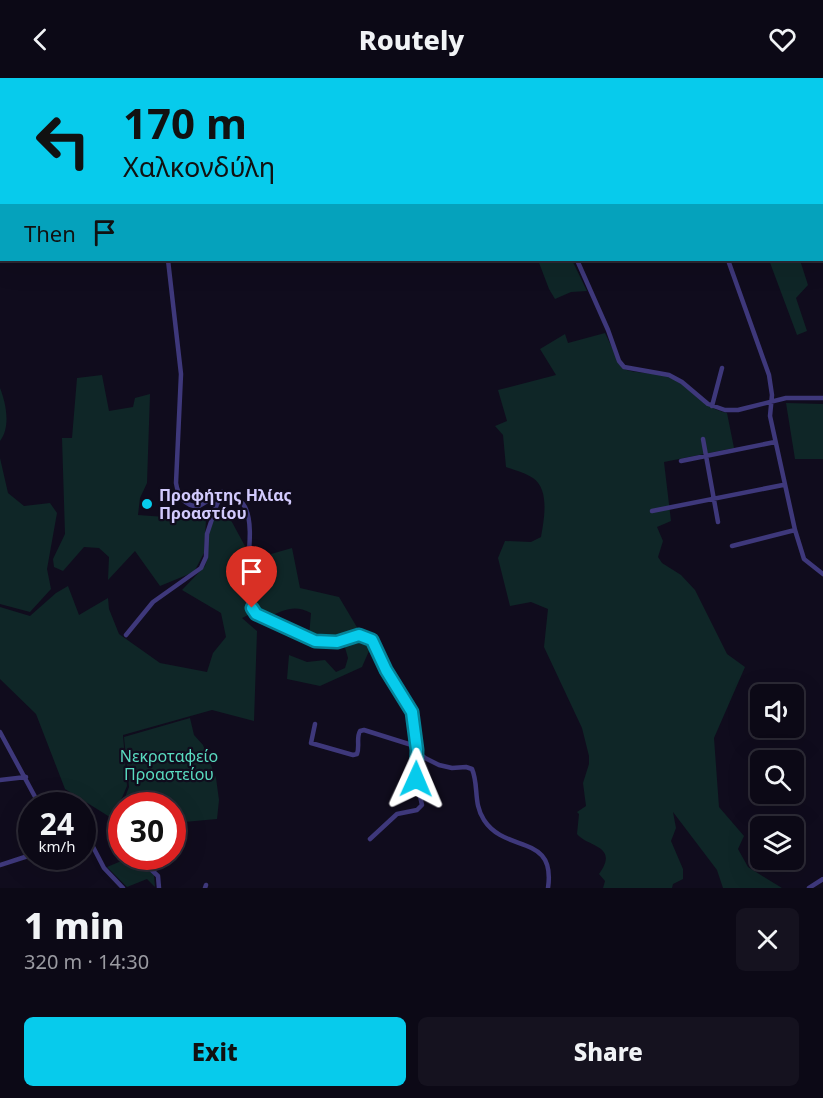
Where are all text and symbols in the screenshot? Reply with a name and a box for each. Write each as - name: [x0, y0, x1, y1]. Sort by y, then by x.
- text: Routely: [359, 21, 464, 58]
- icon: back: [24, 23, 57, 56]
- icon: heart: [766, 23, 799, 56]
- text: 170 m: [123, 94, 247, 151]
- icon: left: [24, 102, 102, 180]
- text: Χαλκονδύλη: [123, 148, 275, 185]
- icon: arrive: [88, 216, 121, 249]
- text: Then: [24, 218, 76, 248]
- place label: Προφήτης Ηλίας Προαστίου: [159, 484, 292, 524]
- marker: Προφήτης Ηλίας Προαστίου: [140, 497, 154, 511]
- pin: [226, 546, 277, 608]
- icon: arrive: [235, 555, 268, 588]
- map controls: [750, 684, 804, 870]
- button: sound: [750, 684, 804, 738]
- park label: Νεκροταφείο Προαστείου: [120, 745, 218, 785]
- position arrow: [384, 747, 448, 811]
- button: search: [750, 750, 804, 804]
- speed limit sign: 30: [108, 792, 186, 870]
- text: 24: [40, 803, 74, 844]
- button: layers: [750, 816, 804, 870]
- text: km/h: [39, 836, 75, 856]
- text: 1 min: [24, 901, 125, 950]
- button: close: [736, 908, 799, 971]
- text: 320 m · 14:30: [24, 948, 149, 975]
- button: Exit: [24, 1017, 406, 1086]
- button: Share: [418, 1017, 799, 1086]

